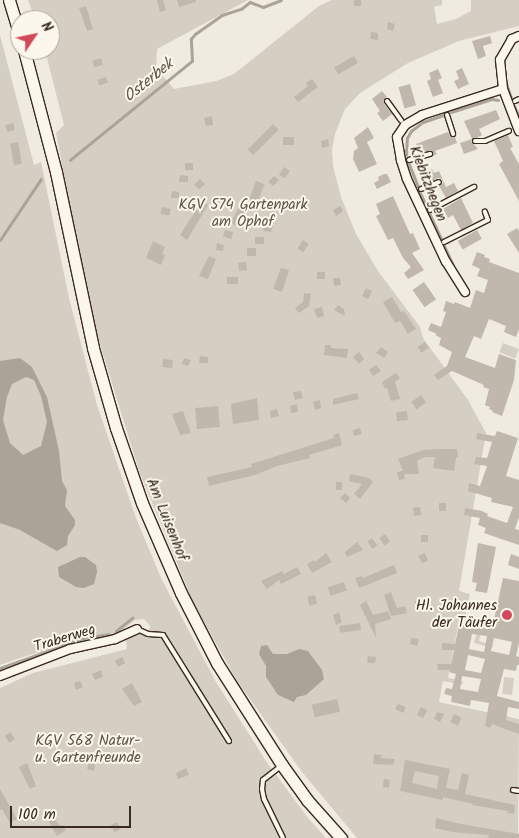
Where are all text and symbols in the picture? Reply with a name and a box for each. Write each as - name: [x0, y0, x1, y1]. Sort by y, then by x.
- north arrow: [10, 10, 60, 60]
- text: N: [35, 17, 58, 37]
- water label: Osterbek: [120, 55, 178, 107]
- street label: Kiebitzhegen: [404, 144, 450, 224]
- park label: KGV 574 Gartenpark am Ophof: [178, 196, 308, 231]
- street label: Am Luisenhof: [141, 476, 191, 564]
- place label: Hl. Johannes der Täufer: [416, 597, 497, 632]
- marker: Hl. Johannes der Täufer: [501, 609, 513, 621]
- street label: Traberweg: [32, 621, 98, 657]
- park label: KGV 568 Natur- u. Gartenfreunde: [35, 732, 141, 767]
- scale bar: [12, 796, 134, 828]
- text: 100 m: [18, 803, 56, 827]

